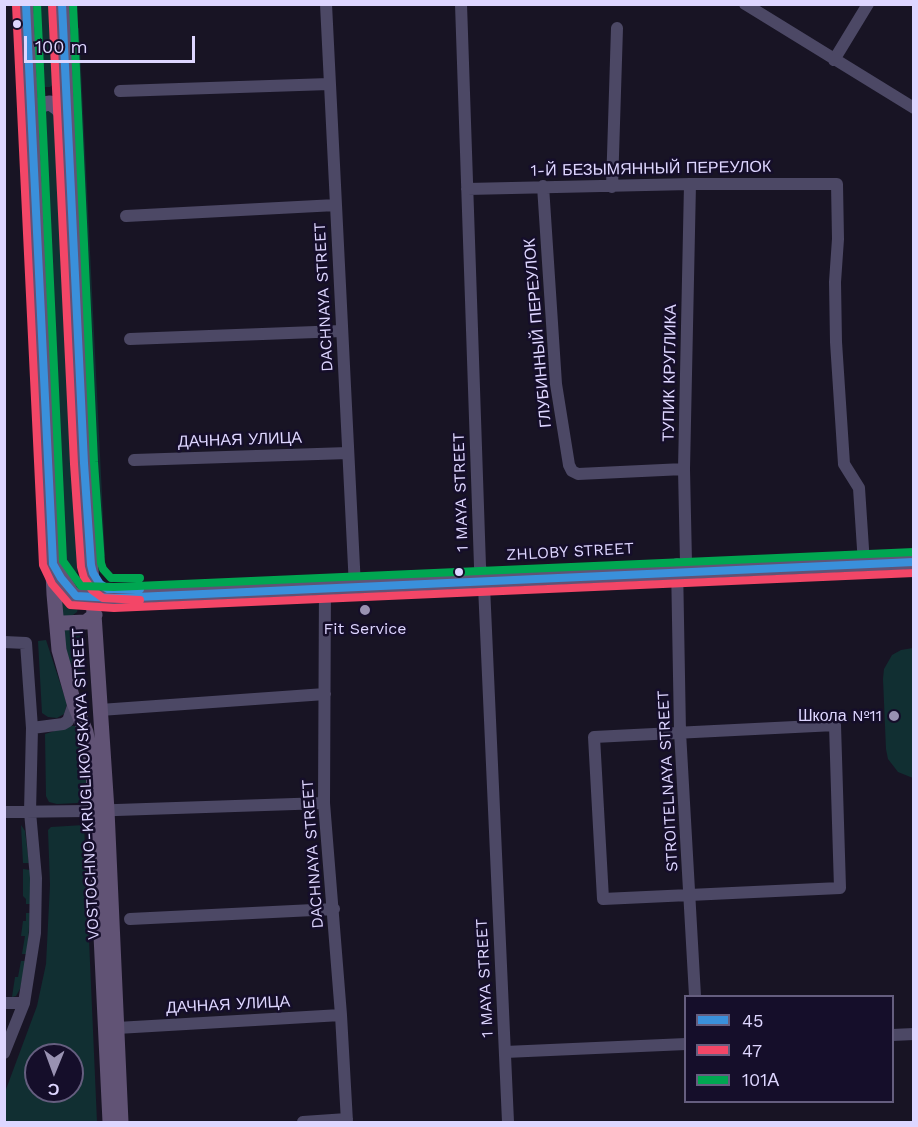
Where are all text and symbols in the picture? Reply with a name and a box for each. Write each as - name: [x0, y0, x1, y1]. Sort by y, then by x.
- unlabelled marker: [11, 18, 23, 30]
- scale bar: [27, 24, 198, 62]
- text: 100 m: [35, 36, 88, 57]
- street label: 1-Й БЕЗЫМЯННЫЙ ПЕРЕУЛОК: [531, 157, 771, 181]
- street label: DACHNAYA STREET: [310, 222, 338, 372]
- street label: ГЛУБИННЫЙ ПЕРЕУЛОК: [520, 237, 556, 429]
- street label: ТУПИК КРУГЛИКА: [659, 304, 681, 442]
- street label: ДАЧНАЯ УЛИЦА: [178, 428, 302, 452]
- street label: 1 MAYA STREET: [449, 432, 473, 552]
- street label: ZHLOBY STREET: [506, 539, 634, 565]
- unlabelled marker: [453, 566, 465, 578]
- marker: Fit Service: [358, 603, 372, 617]
- place label: Fit Service: [324, 619, 406, 639]
- street label: VOSTOCHNO-KRUGLIKOVSKAYA STREET: [68, 627, 104, 941]
- street label: STROITELNAYA STREET: [654, 690, 682, 872]
- place label: Школа №11: [798, 706, 882, 726]
- marker: Школа №11: [887, 709, 901, 723]
- street label: DACHNAYA STREET: [298, 779, 328, 929]
- street label: 1 MAYA STREET: [472, 918, 498, 1038]
- street label: ДАЧНАЯ УЛИЦА: [165, 992, 291, 1018]
- legend: [684, 995, 894, 1103]
- text: 45: [742, 1010, 763, 1031]
- text: 47: [742, 1040, 762, 1061]
- north arrow: [24, 1043, 84, 1103]
- text: 101А: [742, 1069, 779, 1090]
- text: С: [48, 1080, 60, 1099]

